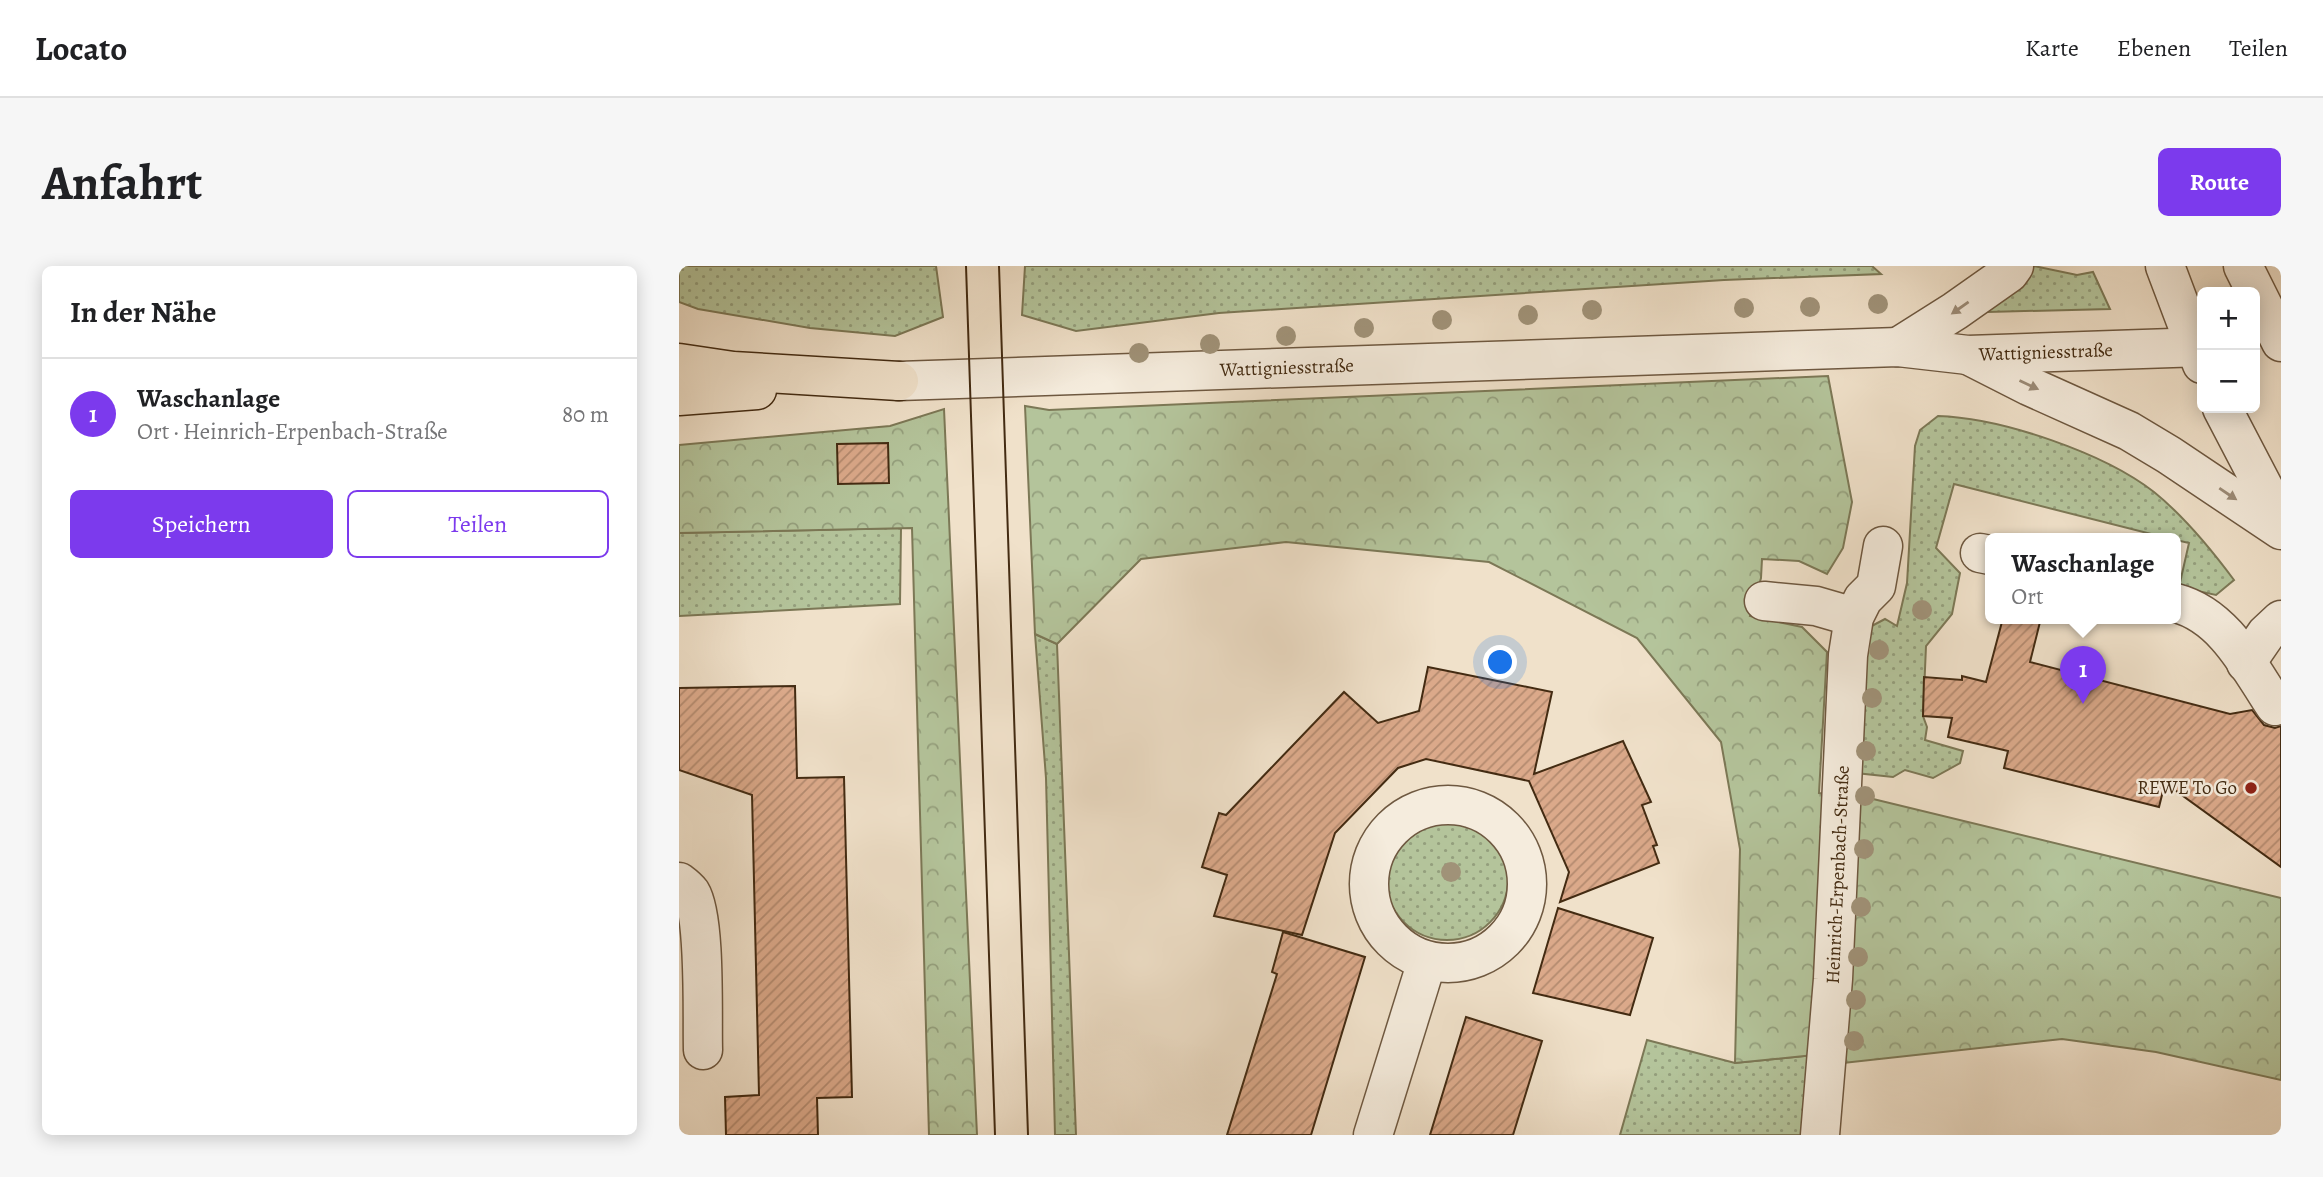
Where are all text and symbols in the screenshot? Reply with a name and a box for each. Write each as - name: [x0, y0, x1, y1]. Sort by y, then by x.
- text: Locato: [35, 26, 127, 71]
- text: Karte: [2025, 32, 2079, 64]
- text: Ebenen: [2117, 32, 2191, 64]
- text: Teilen: [2229, 32, 2288, 64]
- button: Route: [2158, 148, 2281, 216]
- text: Anfahrt: [42, 149, 202, 216]
- map controls: [2197, 287, 2260, 413]
- button: +: [2197, 287, 2260, 350]
- text: In der Nähe: [70, 292, 216, 332]
- one-way arrow: [1951, 301, 1969, 315]
- street label: Wattigniesstraße: [1977, 337, 2113, 368]
- button: −: [2197, 350, 2260, 413]
- street label: Wattigniesstraße: [1218, 353, 1354, 383]
- one-way arrow: [2019, 380, 2039, 391]
- text: Waschanlage: [137, 381, 280, 416]
- text: 1: [89, 399, 97, 430]
- text: 80 m: [562, 399, 609, 430]
- text: Ort · Heinrich-Erpenbach-Straße: [137, 416, 448, 447]
- one-way arrow: [2218, 488, 2238, 501]
- button: Speichern: [70, 490, 333, 558]
- button: Teilen: [347, 490, 609, 558]
- popup: [1985, 533, 2181, 624]
- text: Waschanlage: [2011, 546, 2155, 581]
- text: Ort: [2011, 581, 2044, 612]
- your location: [1483, 645, 1517, 679]
- pin: 1: [2060, 646, 2106, 704]
- street label: Heinrich-Erpenbach-Straße: [1820, 765, 1856, 985]
- place label: REWE To Go: [2137, 775, 2237, 801]
- marker: REWE To Go: [2243, 780, 2259, 796]

